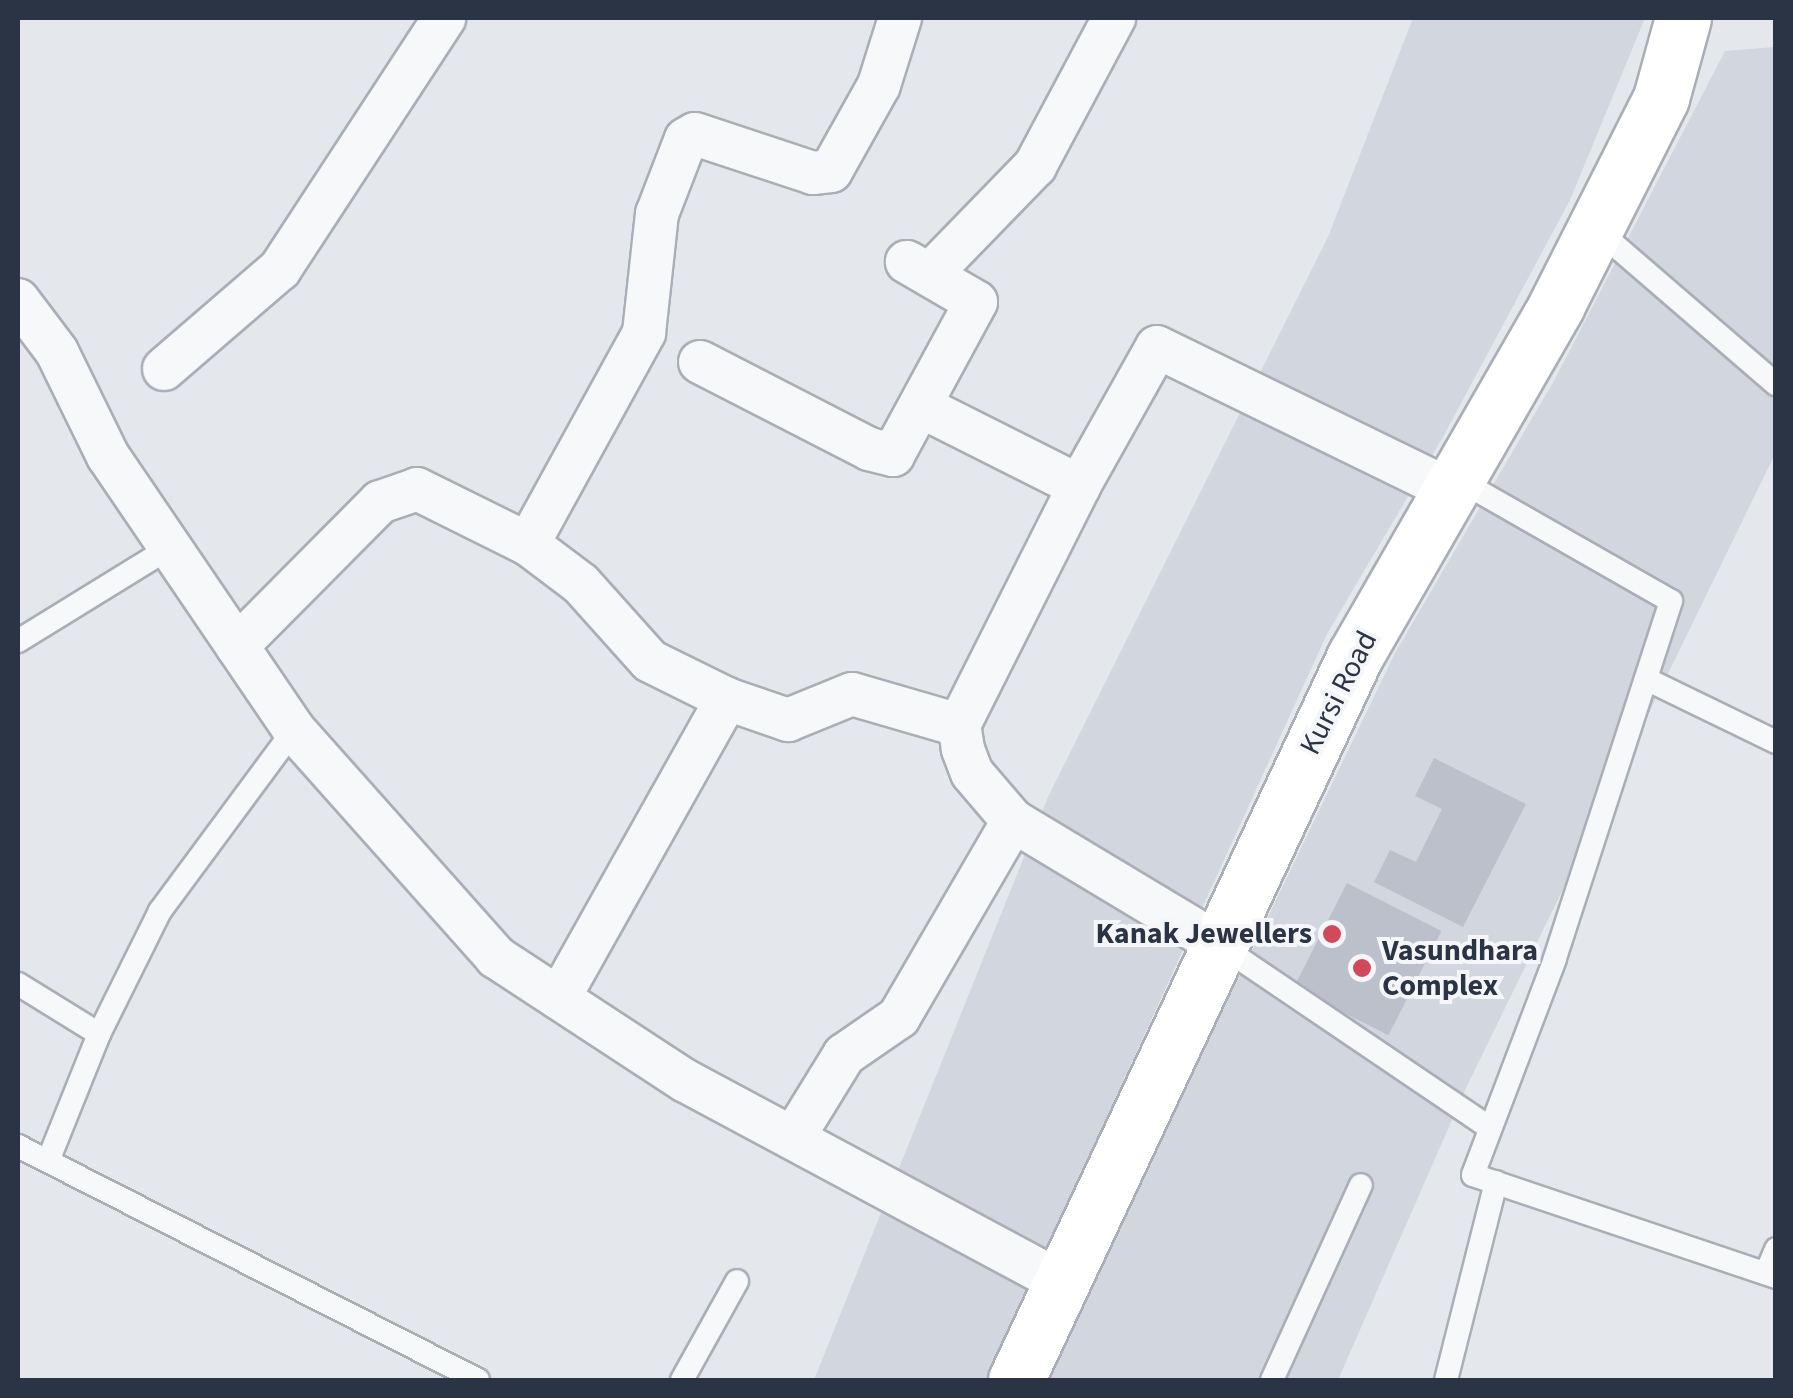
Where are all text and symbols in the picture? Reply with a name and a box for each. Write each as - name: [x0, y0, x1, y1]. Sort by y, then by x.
- street label: Kursi Road: [1293, 625, 1385, 761]
- place label: Kanak Jewellers: [1095, 916, 1312, 952]
- marker: Kanak Jewellers: [1321, 923, 1343, 945]
- place label: Vasundhara Complex: [1382, 933, 1538, 1004]
- marker: Vasundhara Complex: [1351, 957, 1373, 979]

